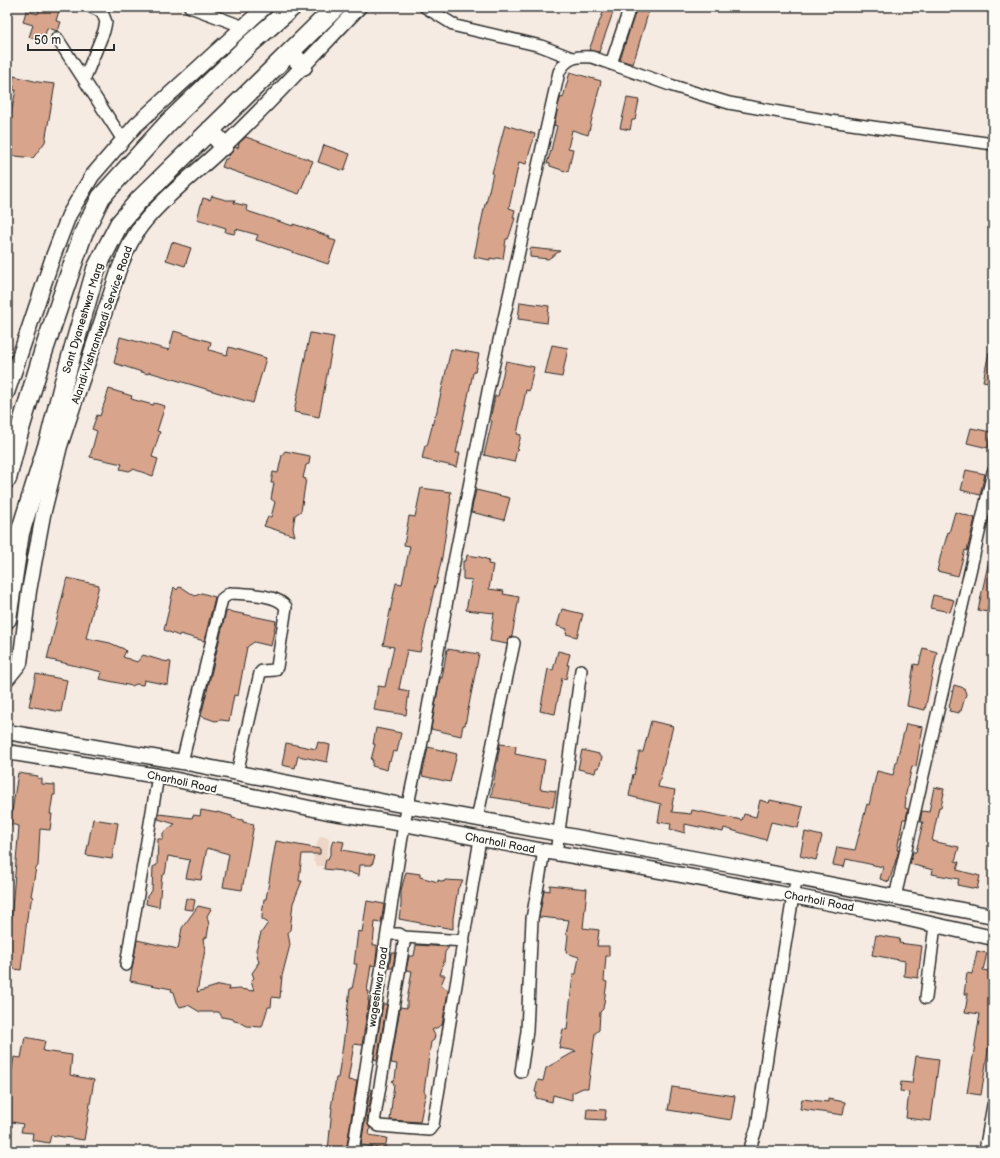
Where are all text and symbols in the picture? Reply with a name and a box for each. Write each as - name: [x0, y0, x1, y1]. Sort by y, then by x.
- scale bar: [28, 26, 114, 52]
- text: 50 m: [34, 33, 61, 48]
- street label: Alandi-Vishrantwadi Service Road: [69, 244, 135, 406]
- street label: Sant Dyaneshwar Marg: [60, 261, 106, 375]
- street label: Charholi Road: [146, 768, 218, 796]
- street label: Charholi Road: [464, 830, 536, 856]
- street label: Charholi Road: [783, 888, 855, 914]
- street label: wageshwar road: [365, 946, 391, 1028]

